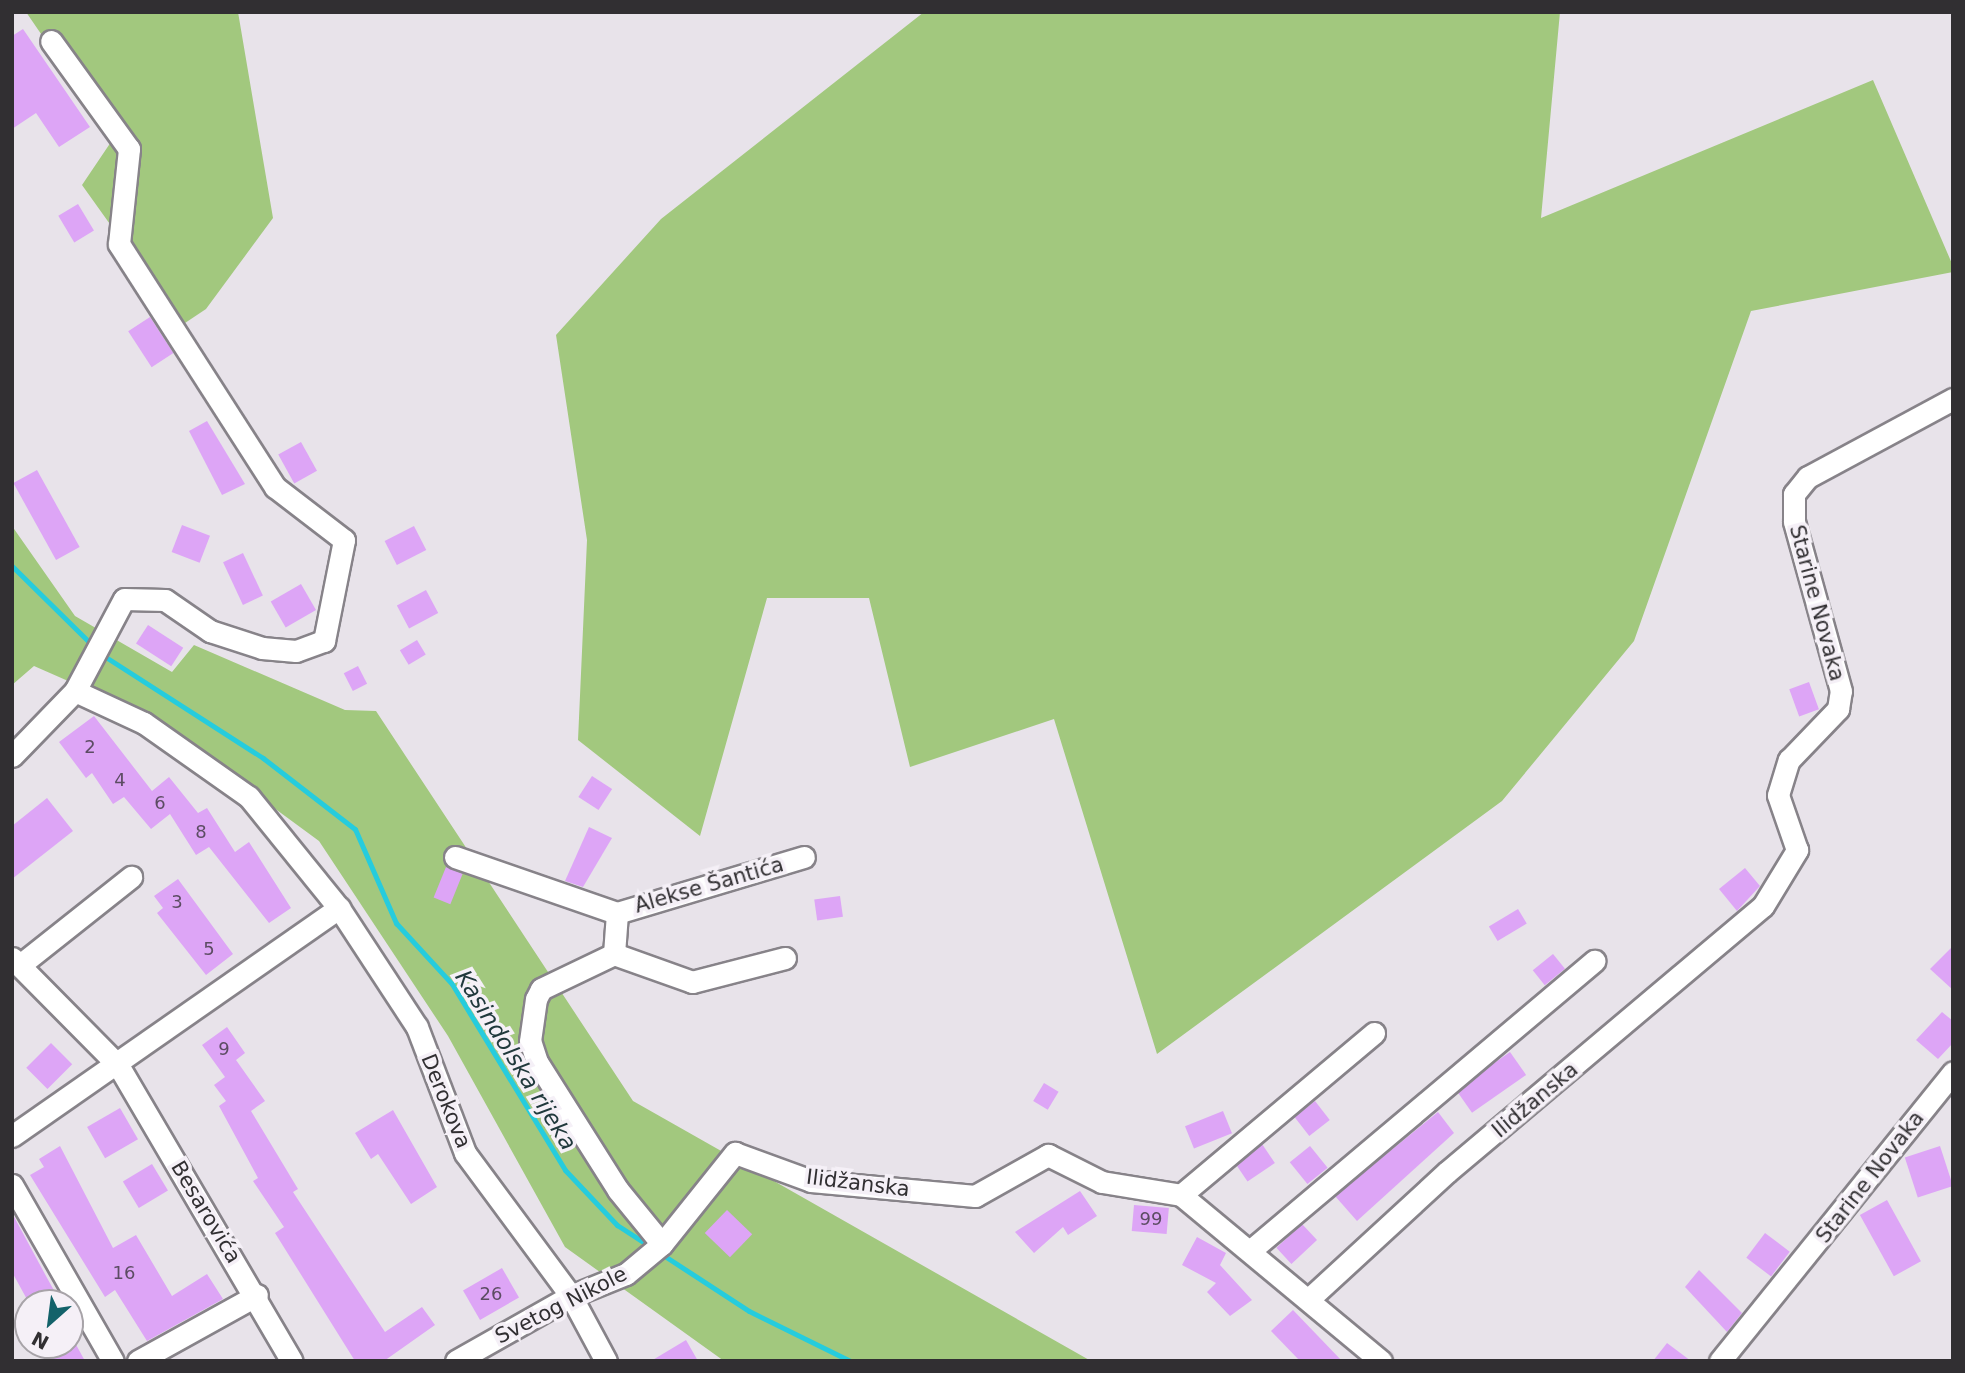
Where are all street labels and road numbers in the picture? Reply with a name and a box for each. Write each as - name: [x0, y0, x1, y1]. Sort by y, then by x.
- street label: Starine Novaka: [1784, 522, 1850, 684]
- street label: Alekse Šantića: [632, 852, 786, 918]
- street label: Derokova: [416, 1050, 476, 1152]
- street label: Ilidžanska: [1487, 1057, 1583, 1143]
- street label: Starine Novaka: [1811, 1106, 1929, 1248]
- street label: Besarovića: [166, 1156, 246, 1268]
- street label: Ilidžanska: [805, 1164, 911, 1202]
- street label: Svetog Nikole: [491, 1261, 631, 1349]

